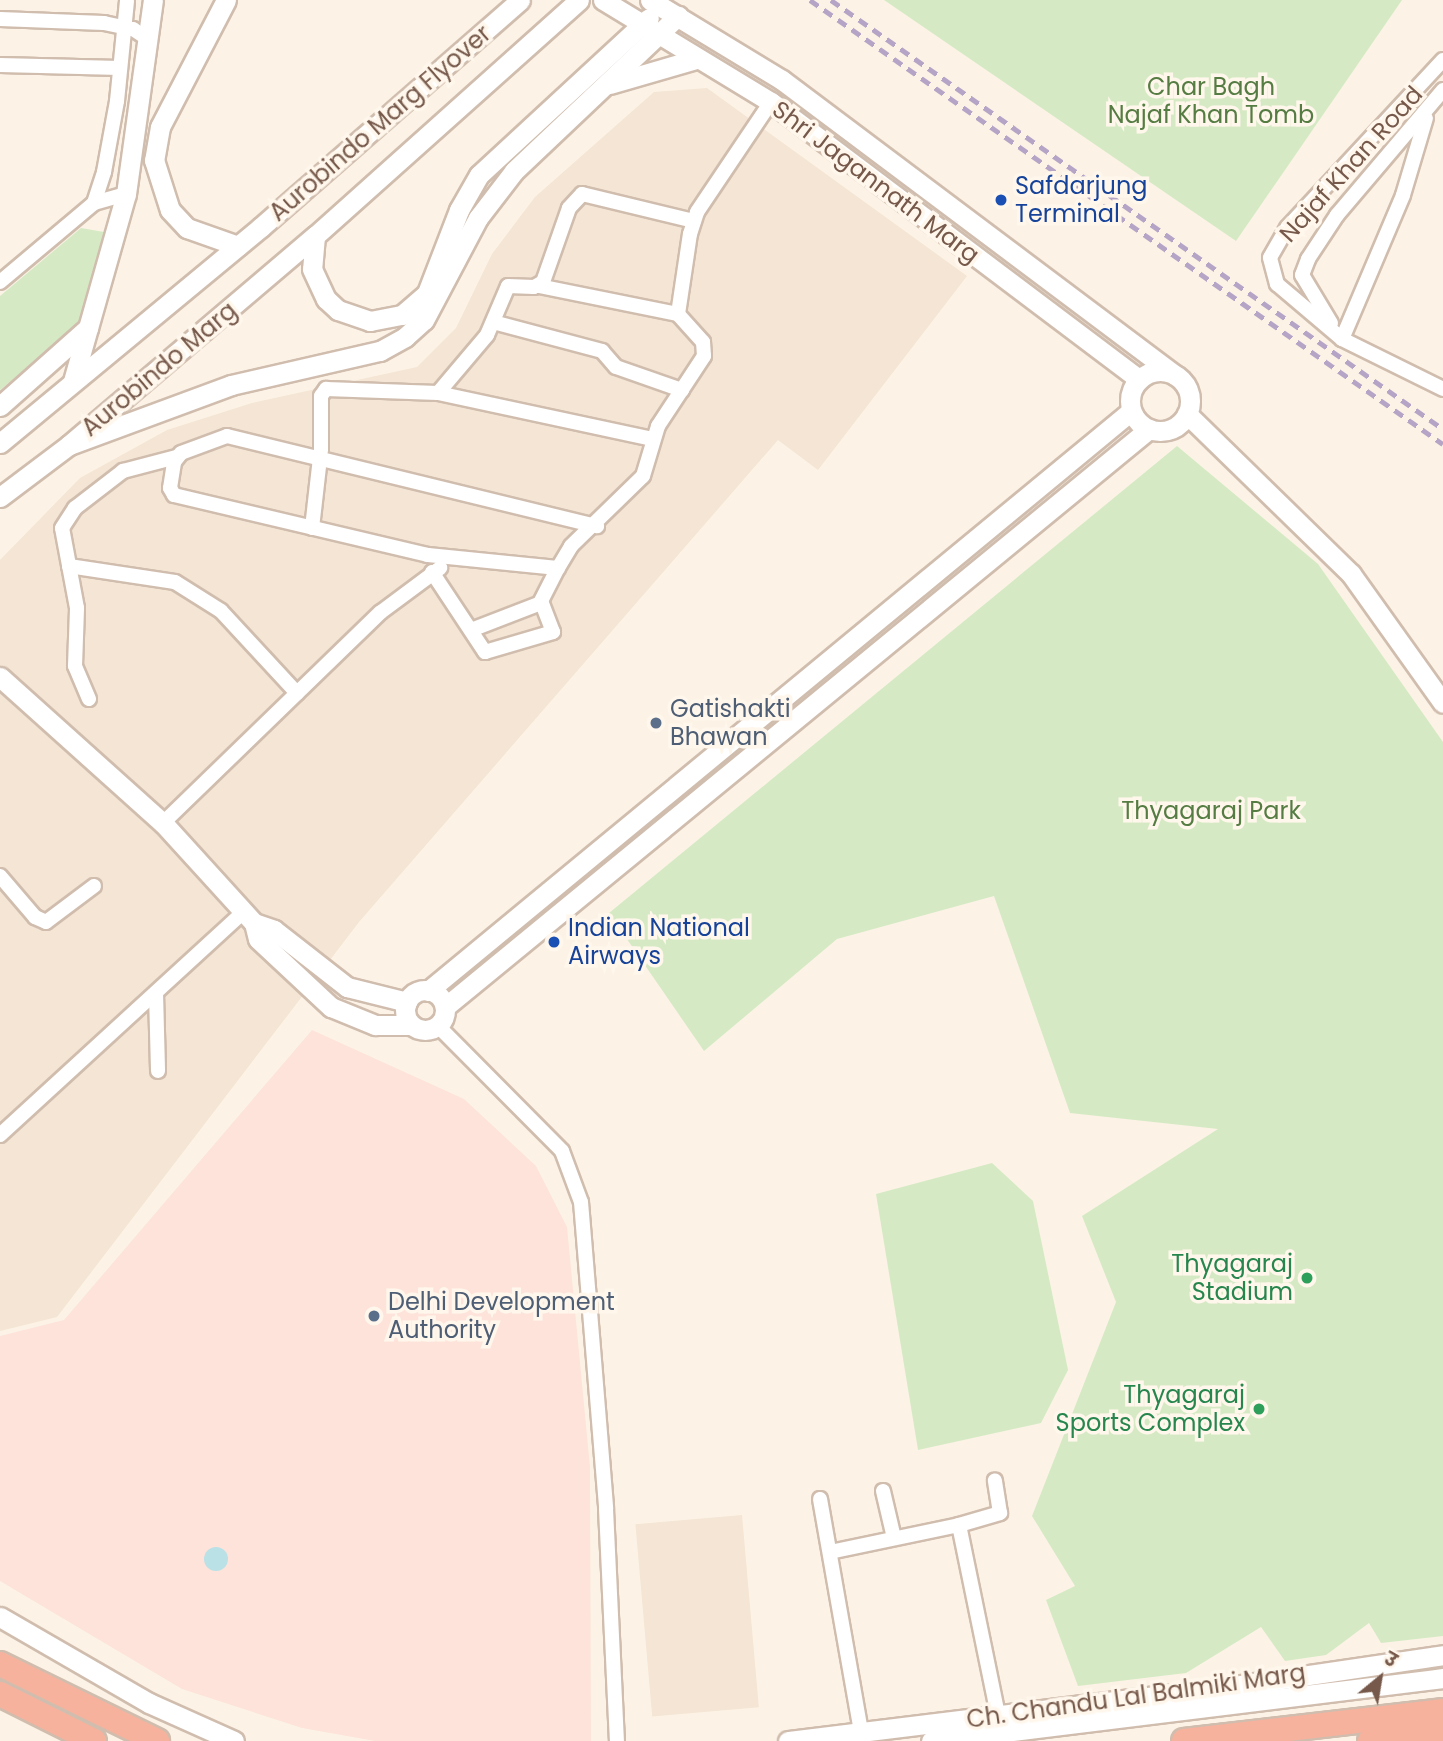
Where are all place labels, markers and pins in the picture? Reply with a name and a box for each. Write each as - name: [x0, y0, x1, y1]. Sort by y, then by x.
- place label: Safdarjung Terminal: [1015, 172, 1148, 228]
- marker: Safdarjung Terminal: [993, 192, 1009, 208]
- place label: Gatishakti Bhawan: [670, 695, 791, 751]
- marker: Gatishakti Bhawan: [648, 715, 664, 731]
- place label: Indian National Airways: [568, 914, 750, 970]
- marker: Indian National Airways: [546, 934, 562, 950]
- place label: Thyagaraj Stadium: [1171, 1250, 1293, 1306]
- marker: Thyagaraj Stadium: [1299, 1270, 1315, 1286]
- place label: Delhi Development Authority: [388, 1288, 615, 1344]
- marker: Delhi Development Authority: [366, 1308, 382, 1324]
- place label: Thyagaraj Sports Complex: [1056, 1381, 1245, 1437]
- marker: Thyagaraj Sports Complex: [1251, 1401, 1267, 1417]

